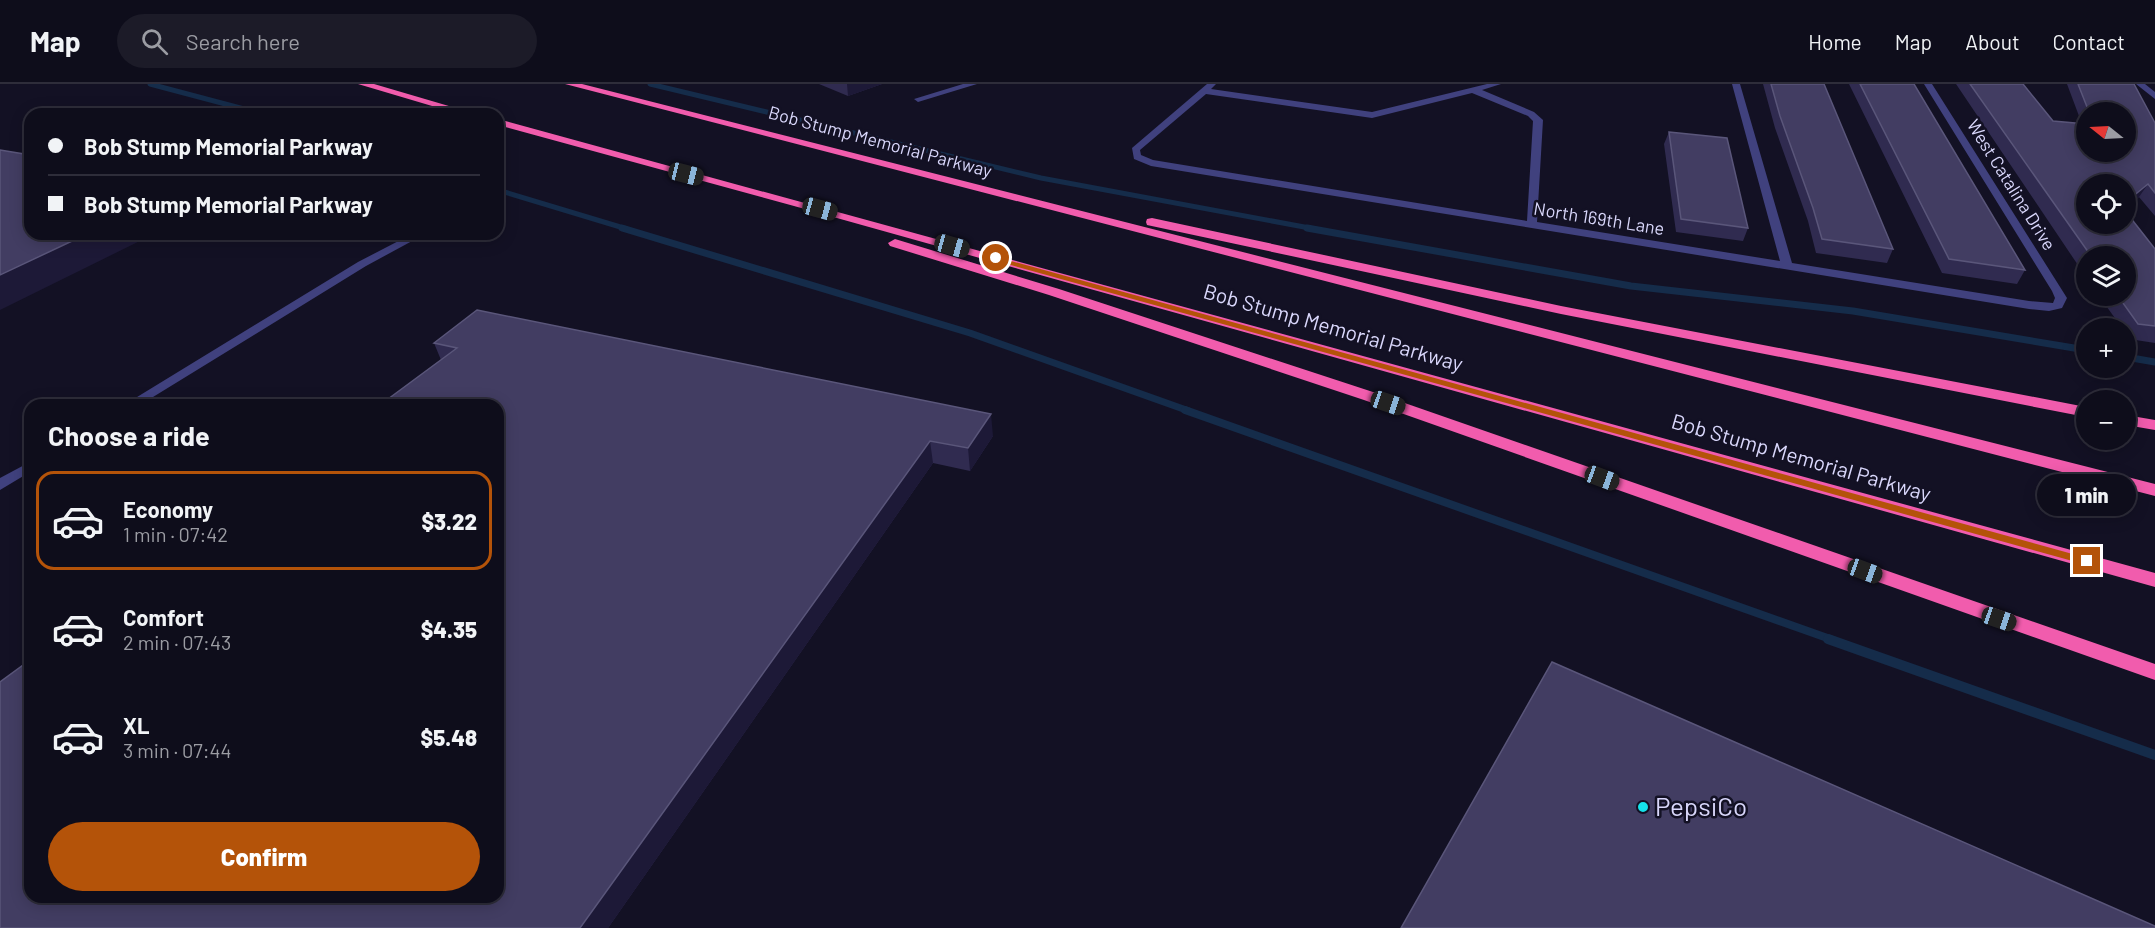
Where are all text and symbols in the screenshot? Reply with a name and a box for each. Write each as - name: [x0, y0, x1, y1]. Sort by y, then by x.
- search box: [117, 14, 537, 68]
- text: Map: [30, 24, 81, 58]
- icon: search: [138, 25, 171, 58]
- text: Search here: [186, 28, 300, 54]
- text: Home: [1808, 29, 1862, 54]
- text: Map: [1895, 29, 1932, 54]
- text: About: [1965, 29, 2020, 54]
- text: Contact: [2053, 29, 2125, 54]
- street label: Bob Stump Memorial Parkway: [766, 101, 994, 181]
- north arrow: [2076, 102, 2136, 162]
- map controls: [2076, 102, 2136, 450]
- street label: West Catalina Drive: [1963, 115, 2061, 254]
- text: Bob Stump Memorial Parkway: [84, 133, 373, 159]
- car: [666, 161, 706, 187]
- button: locate: [2076, 174, 2136, 234]
- text: Bob Stump Memorial Parkway: [84, 191, 373, 217]
- car: [800, 196, 840, 222]
- street label: North 169th Lane: [1532, 197, 1666, 239]
- car: [932, 232, 972, 260]
- route start: [982, 244, 1009, 271]
- button: layers: [2076, 246, 2136, 306]
- street label: Bob Stump Memorial Parkway: [1201, 278, 1466, 376]
- button: +: [2076, 318, 2136, 378]
- car: [1368, 389, 1408, 417]
- button: −: [2076, 390, 2136, 450]
- street label: Bob Stump Memorial Parkway: [1669, 408, 1934, 506]
- text: Choose a ride: [48, 419, 210, 451]
- car: [1582, 463, 1622, 493]
- callout: 1 min: [2038, 474, 2136, 516]
- text: 1 min: [2065, 483, 2108, 507]
- icon: car: [51, 494, 105, 548]
- text: Economy: [123, 496, 213, 522]
- text: $3.22: [421, 508, 477, 534]
- text: 1 min · 07:42: [123, 522, 228, 546]
- route end: [2073, 547, 2100, 574]
- car: [1845, 556, 1885, 586]
- icon: car: [51, 602, 105, 656]
- text: Comfort: [123, 604, 204, 630]
- car: [1979, 605, 2019, 633]
- text: $4.35: [421, 616, 477, 642]
- text: 2 min · 07:43: [123, 630, 231, 654]
- icon: car: [51, 710, 105, 764]
- text: XL: [123, 712, 149, 738]
- text: $5.48: [421, 724, 477, 750]
- text: 3 min · 07:44: [123, 738, 232, 762]
- place label: PepsiCo: [1655, 790, 1747, 821]
- marker: PepsiCo: [1636, 800, 1650, 814]
- button: Confirm: [48, 822, 480, 891]

